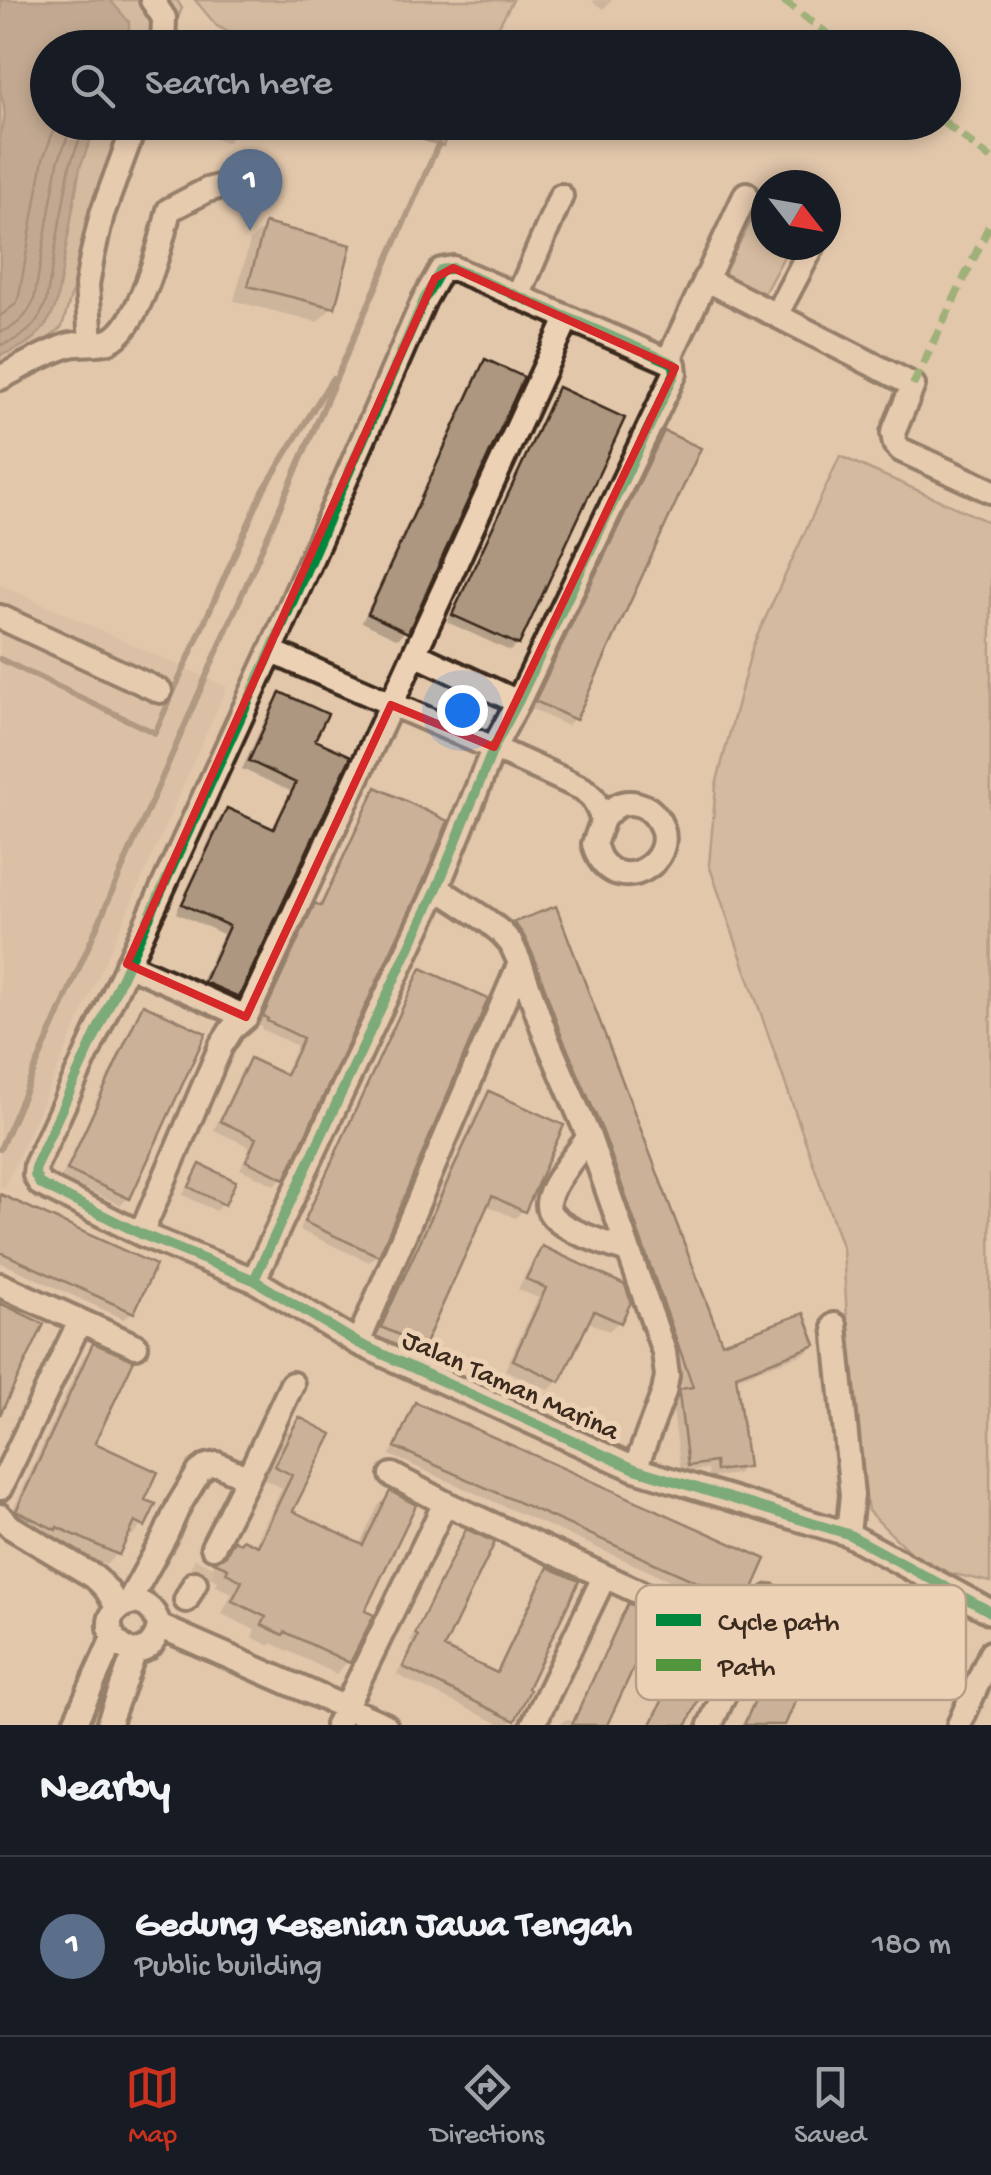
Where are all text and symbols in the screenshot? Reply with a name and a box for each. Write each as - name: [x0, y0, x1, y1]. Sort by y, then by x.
- search box: [30, 30, 961, 140]
- icon: search: [65, 58, 120, 113]
- text: Search here: [145, 63, 332, 107]
- pin: 1: [218, 148, 282, 231]
- north arrow: [751, 170, 841, 260]
- your location: [437, 685, 488, 736]
- street label: Jalan Taman Marina: [397, 1324, 625, 1450]
- legend: [636, 1585, 966, 1700]
- text: Cycle path: [718, 1608, 840, 1641]
- text: Path: [717, 1653, 775, 1686]
- text: Nearby: [40, 1766, 170, 1815]
- text: Gedung Kesenian Jawa Tengah: [135, 1905, 632, 1949]
- text: 1: [66, 1927, 79, 1965]
- text: 180 m: [872, 1927, 951, 1965]
- text: Public building: [135, 1949, 322, 1987]
- tab: Map: [125, 2060, 180, 2153]
- tab: Directions: [430, 2060, 544, 2153]
- tab: Saved: [794, 2060, 866, 2153]

